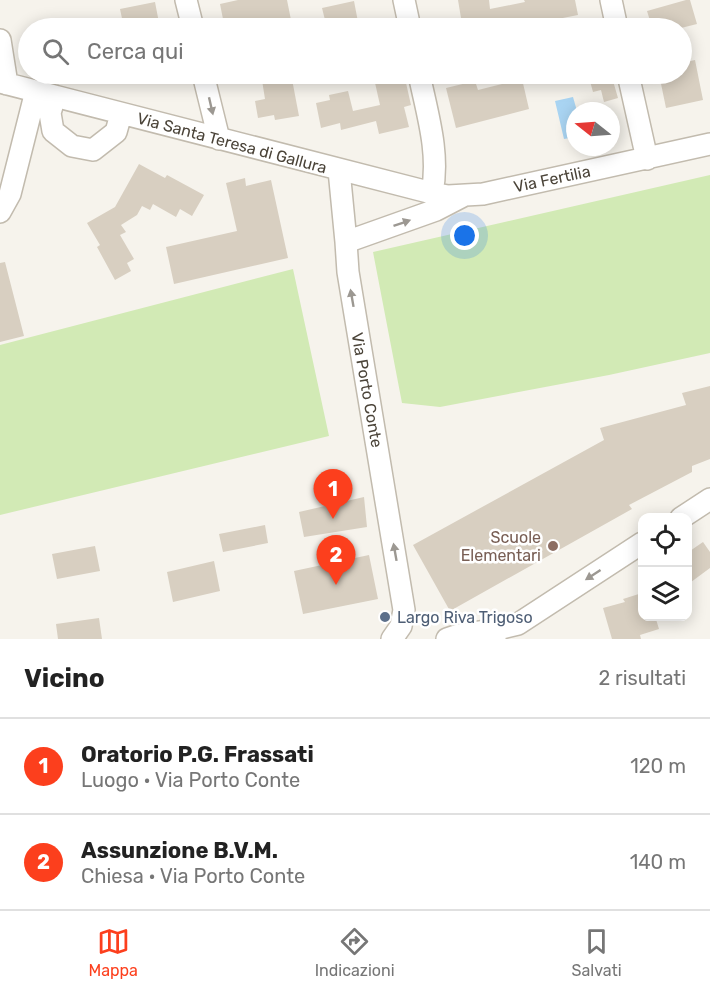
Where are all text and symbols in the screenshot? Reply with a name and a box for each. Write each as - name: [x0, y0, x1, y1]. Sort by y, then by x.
- search box: [18, 18, 692, 84]
- icon: search: [39, 35, 72, 68]
- text: Cerca qui: [87, 38, 183, 65]
- one-way arrow: [207, 97, 216, 116]
- north arrow: [566, 102, 620, 156]
- street label: Via Santa Teresa di Gallura: [135, 108, 329, 178]
- street label: Via Fertilia: [512, 162, 592, 196]
- one-way arrow: [393, 217, 411, 227]
- your location: [450, 221, 479, 250]
- one-way arrow: [347, 288, 356, 307]
- street label: Via Porto Conte: [348, 331, 386, 449]
- pin: 1: [314, 470, 352, 519]
- map controls: [638, 513, 692, 621]
- button: locate: [638, 513, 692, 567]
- place label: Scuole Elementari: [461, 528, 541, 565]
- pin: 2: [316, 536, 356, 585]
- marker: Scuole Elementari: [546, 539, 560, 553]
- one-way arrow: [390, 542, 399, 561]
- button: layers: [638, 567, 692, 621]
- one-way arrow: [585, 569, 602, 580]
- place label: Largo Riva Trigoso: [397, 608, 533, 627]
- marker: Largo Riva Trigoso: [378, 610, 392, 624]
- text: Vicino: [24, 663, 105, 694]
- text: 2 risultati: [598, 666, 686, 690]
- text: Oratorio P.G. Frassati: [81, 741, 314, 768]
- text: 1: [39, 754, 48, 778]
- text: 120 m: [630, 754, 686, 778]
- text: Luogo · Via Porto Conte: [81, 768, 300, 792]
- text: Assunzione B.V.M.: [81, 837, 278, 864]
- text: 2: [37, 850, 50, 874]
- text: 140 m: [630, 850, 686, 874]
- text: Chiesa · Via Porto Conte: [81, 864, 305, 888]
- tab: Mappa: [88, 925, 138, 980]
- tab: Indicazioni: [315, 925, 395, 980]
- tab: Salvati: [571, 925, 622, 980]

